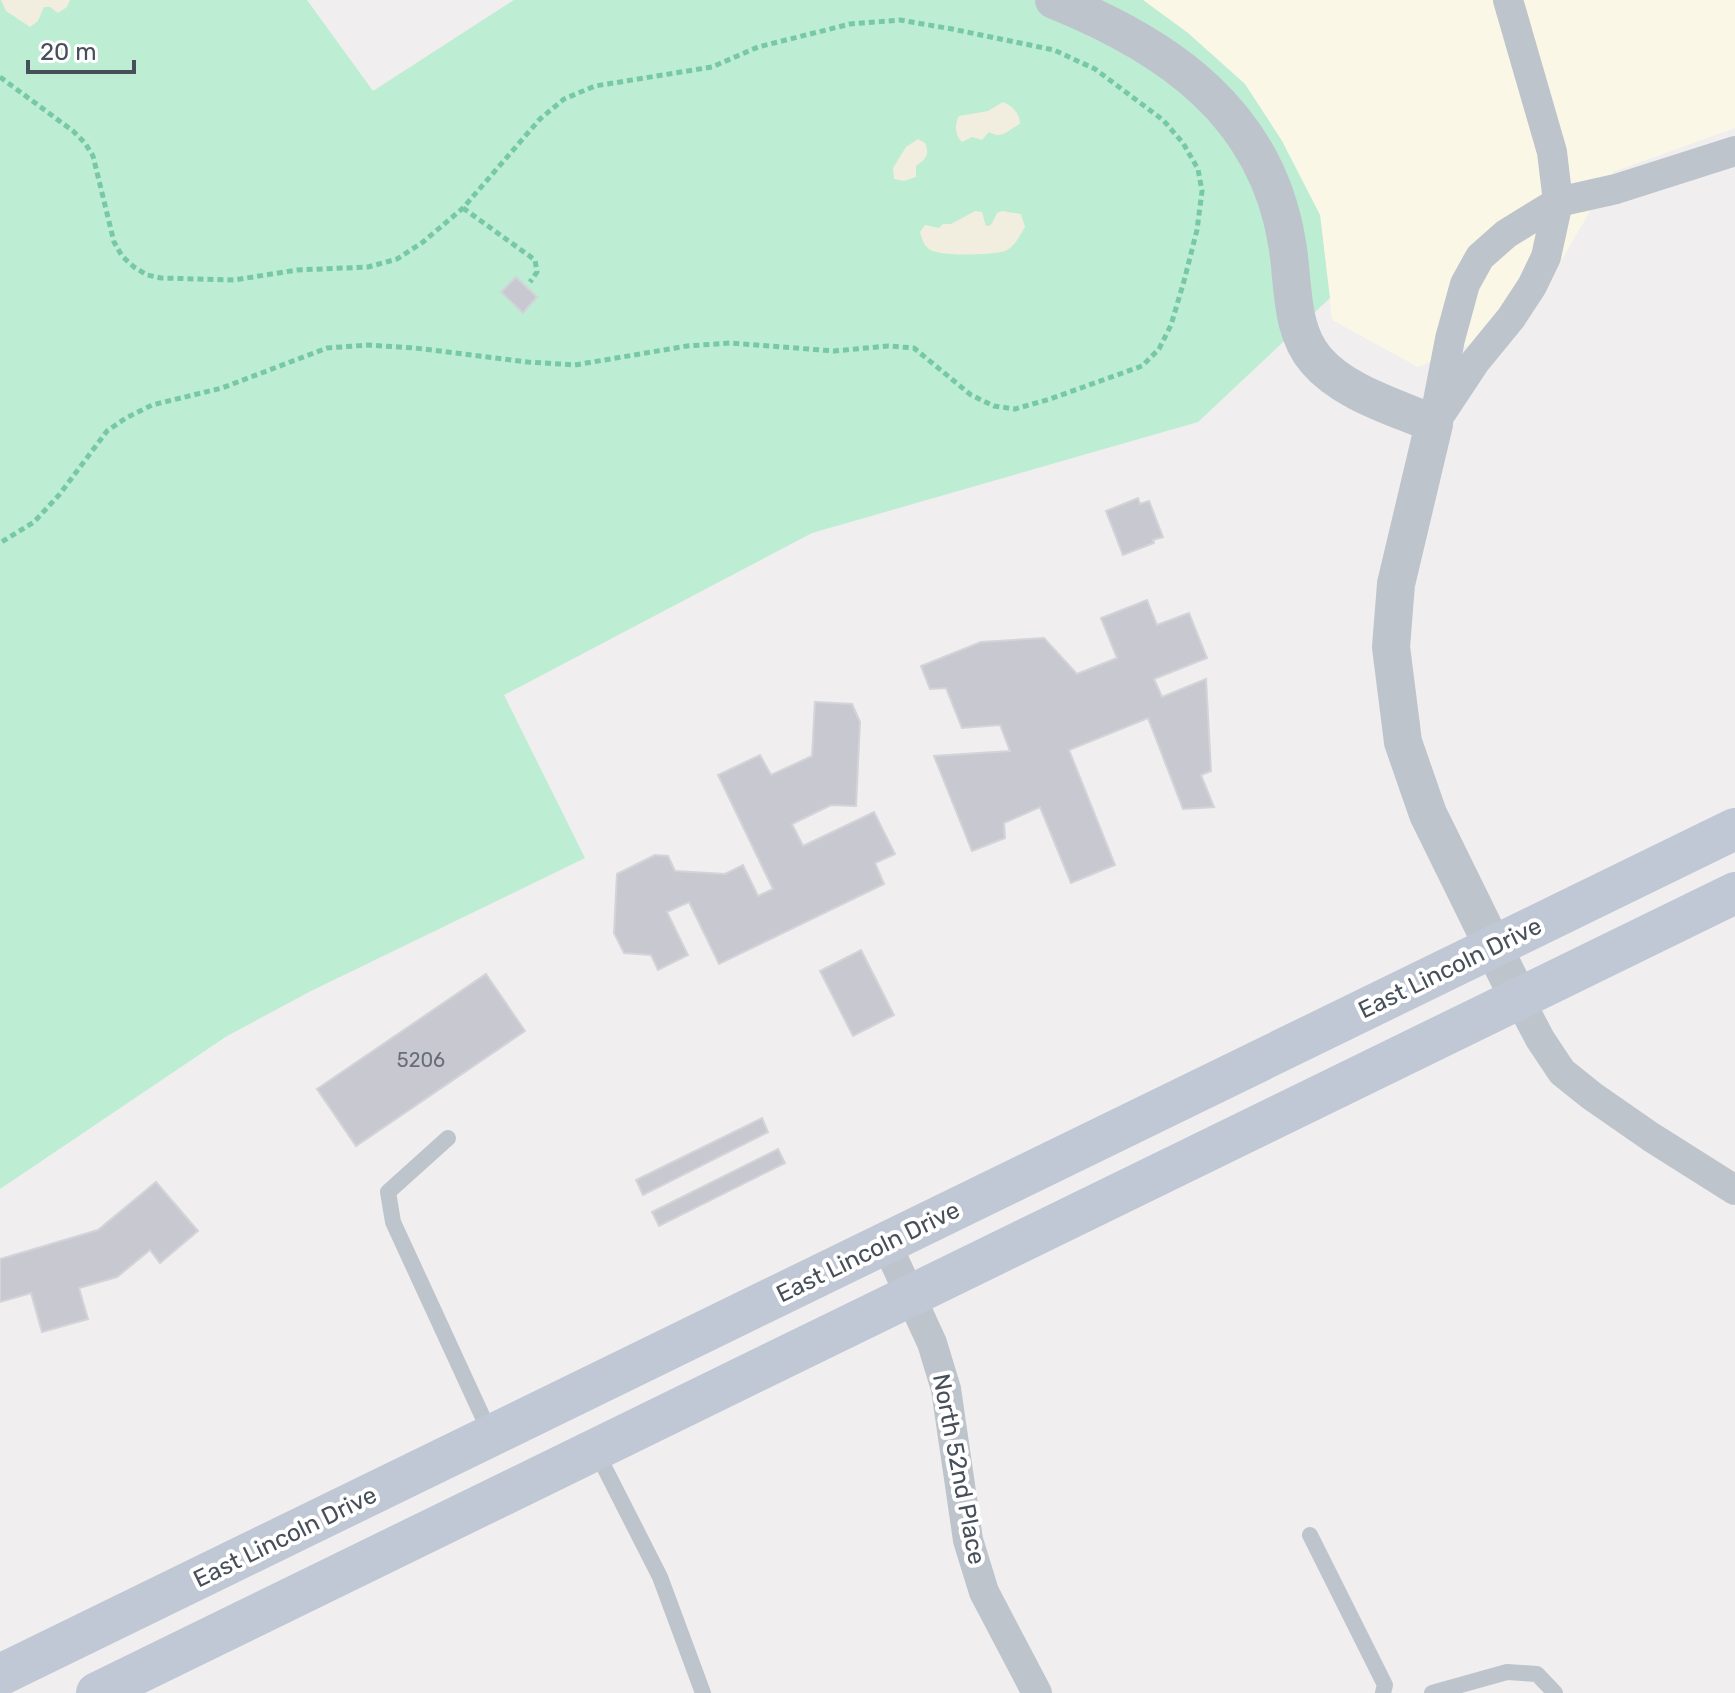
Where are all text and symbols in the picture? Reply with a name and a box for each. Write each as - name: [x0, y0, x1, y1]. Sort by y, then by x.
- scale bar: [28, 24, 134, 74]
- text: 20 m: [40, 38, 97, 66]
- street label: East Lincoln Drive: [1354, 912, 1546, 1024]
- house number: 5206: [397, 1048, 445, 1072]
- street label: East Lincoln Drive: [772, 1196, 964, 1308]
- street label: North 52nd Place: [927, 1371, 991, 1567]
- street label: East Lincoln Drive: [189, 1481, 381, 1593]

